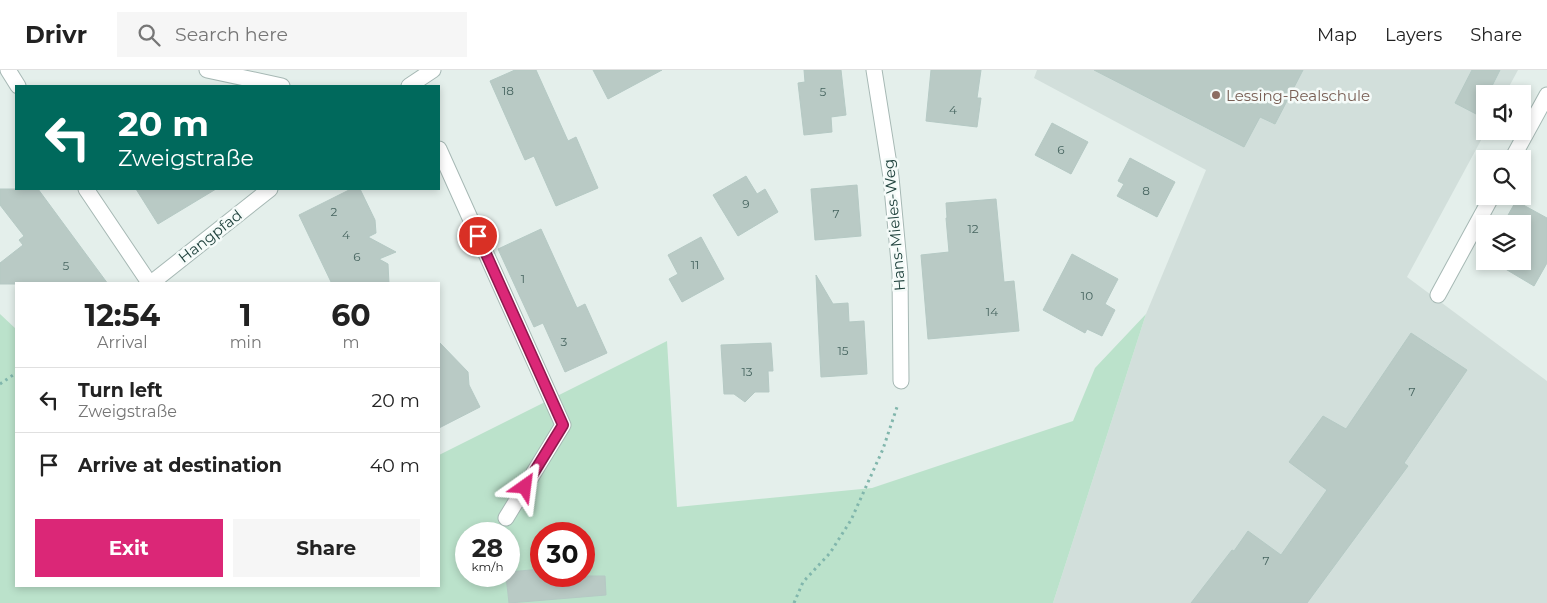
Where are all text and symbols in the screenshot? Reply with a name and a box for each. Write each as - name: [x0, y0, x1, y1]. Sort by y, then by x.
- search box: [117, 12, 467, 57]
- text: Drivr: [25, 20, 87, 49]
- icon: search: [135, 21, 163, 49]
- text: Search here: [175, 23, 288, 46]
- text: Map: [1317, 24, 1357, 46]
- text: Layers: [1385, 24, 1442, 46]
- text: Share: [1470, 24, 1522, 46]
- house number: 18: [502, 83, 514, 98]
- house number: 5: [820, 84, 827, 99]
- map controls: [1476, 85, 1531, 270]
- button: sound: [1476, 85, 1531, 140]
- place label: Lessing-Realschule: [1226, 86, 1370, 105]
- marker: Lessing-Realschule: [1210, 89, 1222, 101]
- text: 20 m: [118, 102, 209, 145]
- house number: 4: [949, 102, 957, 117]
- icon: left: [35, 105, 100, 170]
- house number: 6: [1057, 142, 1065, 157]
- text: Zweigstraße: [118, 145, 254, 172]
- button: search: [1476, 150, 1531, 205]
- street label: Hans-Mieles-Weg: [879, 158, 909, 292]
- house number: 8: [1142, 183, 1150, 198]
- house number: 9: [742, 196, 750, 211]
- house number: 2: [331, 204, 338, 219]
- street label: Hangpfad: [174, 205, 246, 267]
- house number: 7: [832, 206, 840, 221]
- pin: [457, 215, 499, 257]
- button: layers: [1476, 215, 1531, 270]
- house number: 12: [967, 221, 979, 236]
- icon: arrive: [464, 222, 492, 250]
- house number: 4: [342, 227, 350, 242]
- house number: 6: [353, 249, 361, 264]
- house number: 11: [691, 257, 699, 272]
- house number: 5: [63, 258, 70, 273]
- house number: 1: [521, 271, 525, 286]
- house number: 10: [1081, 288, 1093, 303]
- text: 12:54: [84, 297, 160, 334]
- text: 1: [240, 297, 252, 334]
- text: 60: [331, 297, 371, 334]
- house number: 14: [986, 304, 998, 319]
- text: Arrival: [97, 333, 148, 352]
- text: min: [230, 333, 262, 352]
- text: m: [342, 333, 359, 352]
- house number: 3: [561, 334, 568, 349]
- house number: 15: [837, 343, 849, 358]
- house number: 13: [741, 364, 753, 379]
- text: Turn left: [78, 379, 163, 402]
- house number: 7: [1408, 384, 1416, 399]
- icon: left: [35, 386, 63, 414]
- text: 20 m: [372, 389, 420, 412]
- text: Zweigstraße: [78, 402, 177, 421]
- icon: arrive: [35, 451, 63, 479]
- text: Arrive at destination: [78, 454, 282, 477]
- text: 40 m: [370, 454, 420, 477]
- position arrow: [498, 460, 550, 512]
- button: Exit: [35, 519, 223, 577]
- button: Share: [233, 519, 420, 577]
- speed limit sign: 30: [530, 522, 595, 587]
- text: 28: [472, 533, 503, 563]
- house number: 7: [1262, 553, 1270, 568]
- text: km/h: [471, 559, 504, 574]

